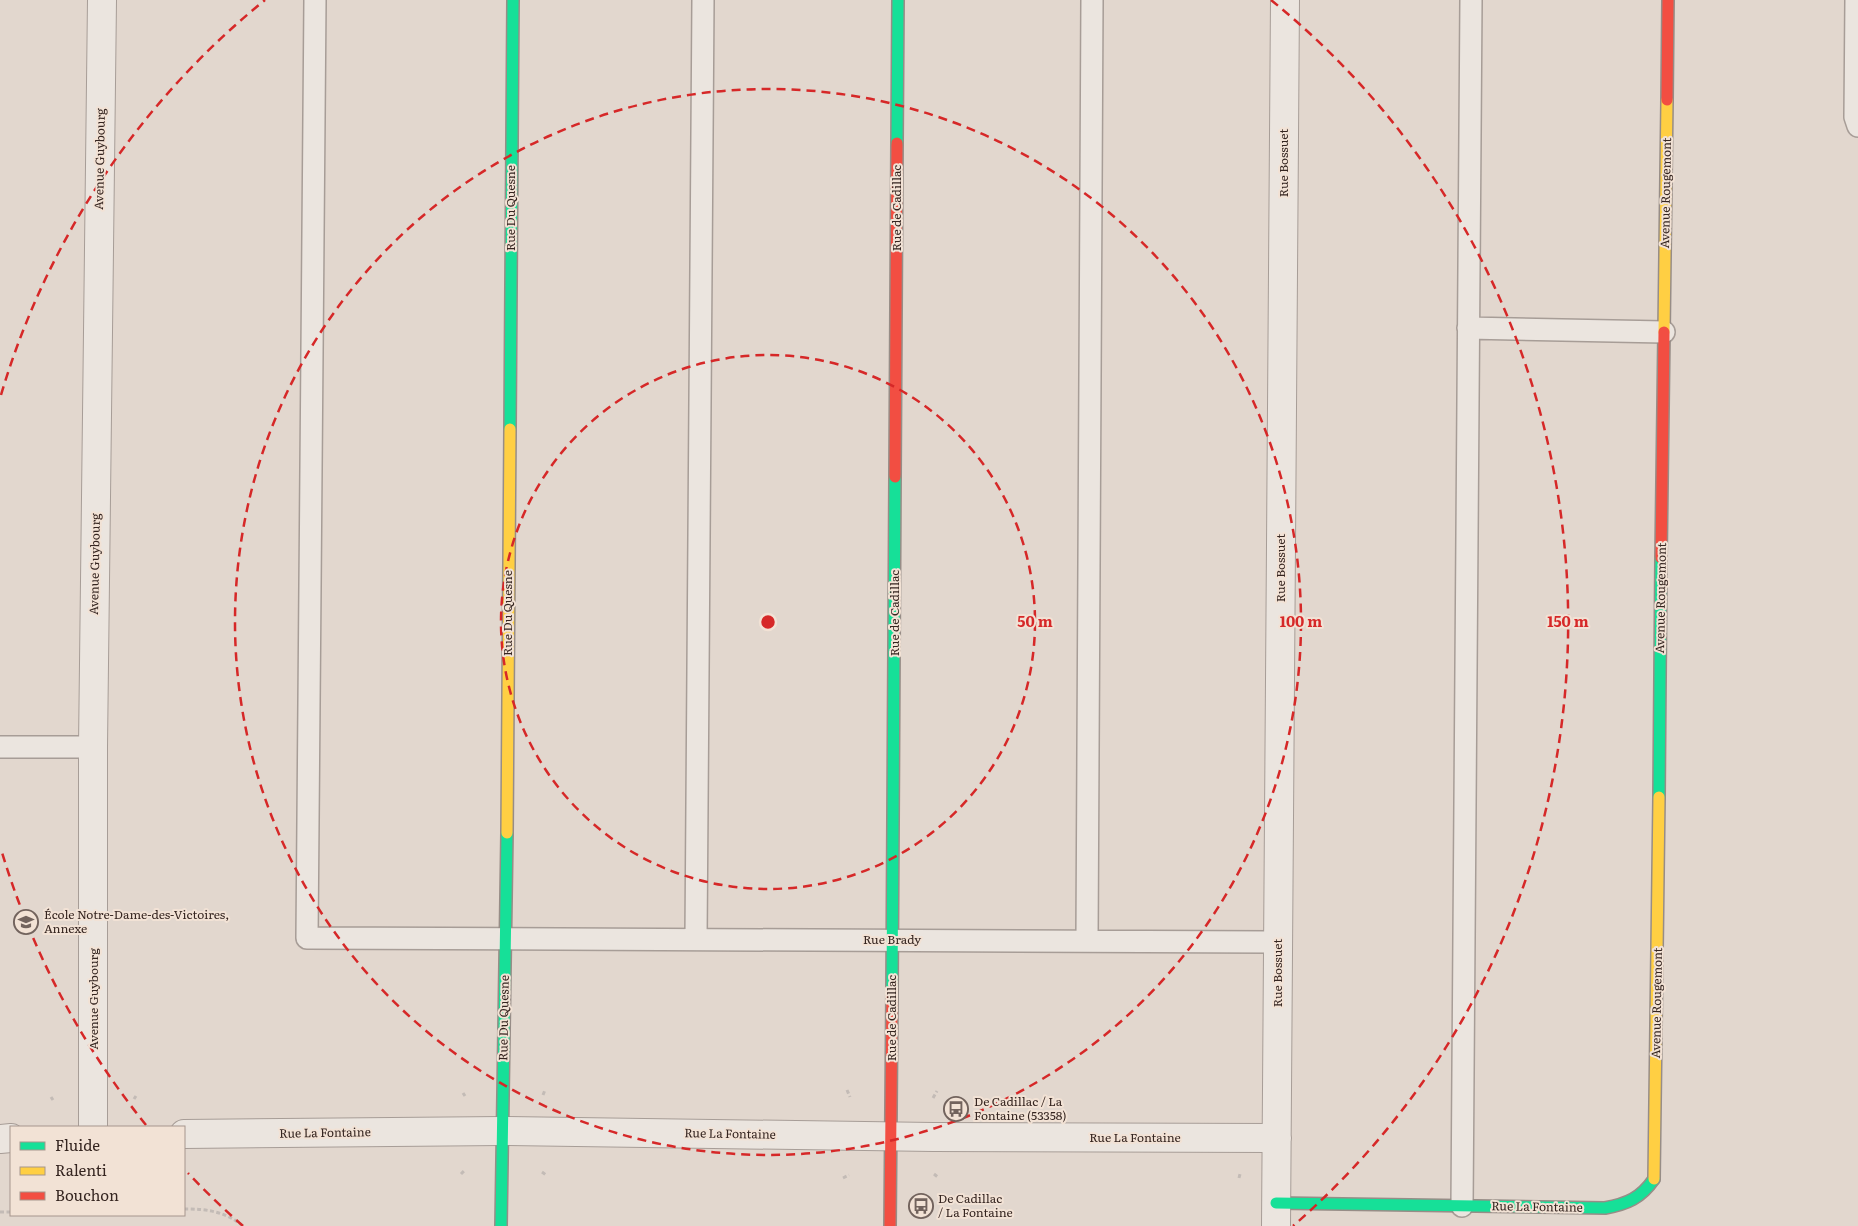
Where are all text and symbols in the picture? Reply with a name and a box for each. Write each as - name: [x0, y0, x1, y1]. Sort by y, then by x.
- street label: Avenue Guybourg: [89, 108, 109, 210]
- street label: Rue Bossuet: [1274, 129, 1292, 197]
- street label: Avenue Rougemont: [1655, 137, 1675, 249]
- street label: Rue Du Quesne: [501, 165, 519, 251]
- street label: Rue de Cadillac: [887, 165, 905, 251]
- street label: Avenue Guybourg: [84, 513, 104, 615]
- street label: Rue Bossuet: [1271, 534, 1289, 602]
- street label: Avenue Rougemont: [1650, 542, 1670, 654]
- street label: Rue Du Quesne: [498, 570, 516, 656]
- street label: Rue de Cadillac: [885, 570, 903, 656]
- text: 50 m: [1017, 609, 1053, 632]
- text: 100 m: [1280, 609, 1322, 632]
- text: 150 m: [1547, 609, 1589, 632]
- centre of rings: [759, 613, 777, 631]
- place label: École Notre-Dame-des-Victoires, Annexe: [44, 905, 229, 937]
- school or university icon: École Notre-Dame-des-Victoires, Annexe: [13, 909, 39, 935]
- street label: Rue Brady: [863, 930, 921, 948]
- street label: Rue Bossuet: [1268, 939, 1286, 1007]
- street label: Avenue Rougemont: [1646, 947, 1666, 1059]
- street label: Avenue Guybourg: [84, 948, 102, 1050]
- street label: Rue Du Quesne: [493, 975, 513, 1061]
- street label: Rue de Cadillac: [882, 975, 900, 1061]
- place label: De Cadillac / La Fontaine (53358): [974, 1092, 1066, 1124]
- bus stop icon: De Cadillac / La Fontaine (53358): [943, 1096, 969, 1122]
- street label: Rue La Fontaine: [279, 1122, 371, 1142]
- street label: Rue La Fontaine: [684, 1123, 776, 1143]
- legend: [10, 1126, 185, 1216]
- street label: Rue La Fontaine: [1089, 1128, 1181, 1146]
- text: Fluide: [55, 1133, 100, 1156]
- text: Ralenti: [55, 1158, 107, 1181]
- text: Bouchon: [55, 1183, 119, 1206]
- place label: De Cadillac / La Fontaine: [938, 1189, 1013, 1221]
- bus stop icon: De Cadillac / La Fontaine: [908, 1193, 934, 1219]
- street label: Rue La Fontaine: [1491, 1196, 1583, 1216]

